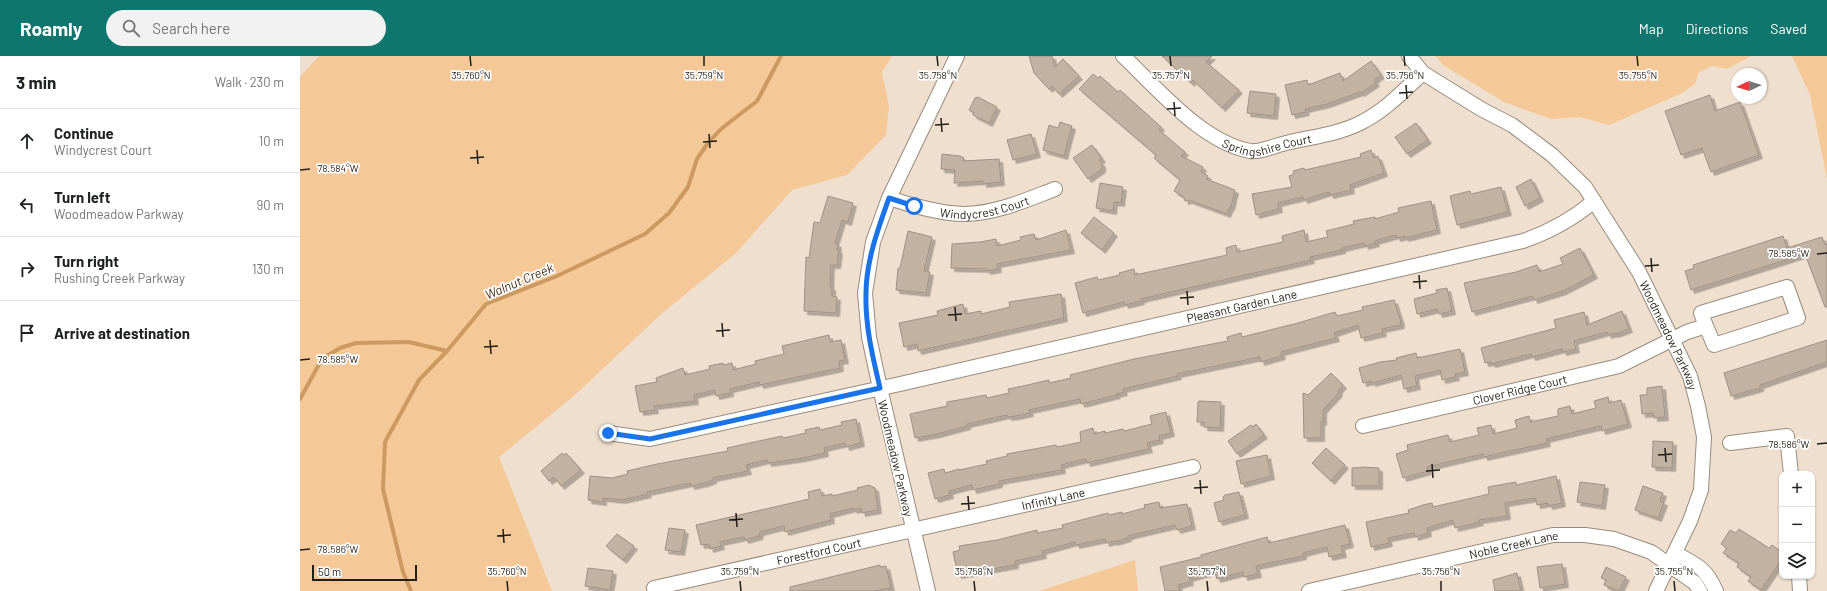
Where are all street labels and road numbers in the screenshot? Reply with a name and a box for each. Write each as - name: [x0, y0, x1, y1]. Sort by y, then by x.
- street label: Springshire Court: [1220, 131, 1313, 158]
- street label: Windycrest Court: [939, 193, 1031, 221]
- street label: Woodmeadow Parkway: [1637, 278, 1701, 392]
- street label: Pleasant Garden Lane: [1185, 286, 1298, 325]
- street label: Clover Ridge Court: [1471, 371, 1568, 407]
- street label: Woodmeadow Parkway: [876, 398, 916, 518]
- street label: Infinity Lane: [1020, 485, 1086, 512]
- street label: Noble Creek Lane: [1468, 528, 1558, 561]
- street label: Forestford Court: [775, 535, 863, 567]

